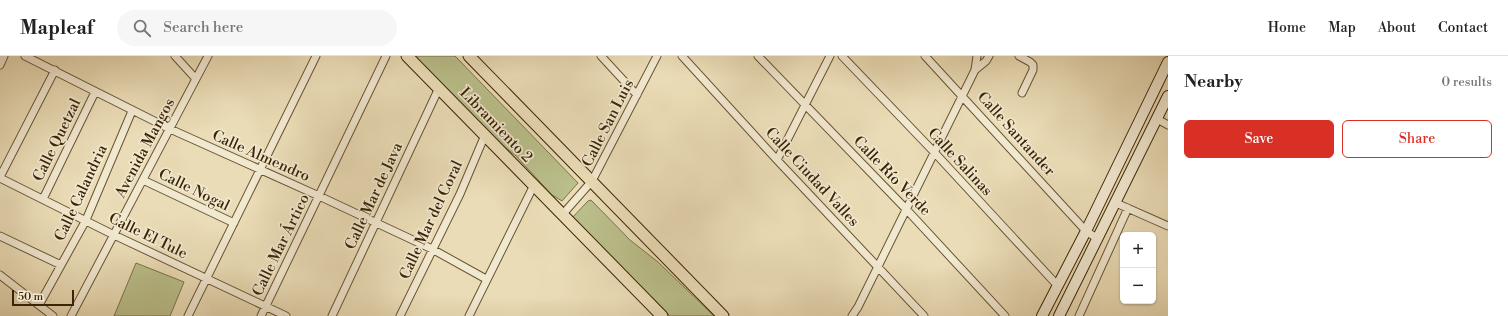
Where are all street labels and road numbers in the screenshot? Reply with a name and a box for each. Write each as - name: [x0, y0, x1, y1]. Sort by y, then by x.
- street label: Calle San Luis: [578, 76, 638, 170]
- street label: Libramiento 2: [455, 83, 537, 167]
- street label: Calle Santander: [973, 88, 1059, 181]
- street label: Calle Quetzal: [29, 95, 85, 185]
- street label: Avenida Mangos: [110, 95, 179, 202]
- street label: Calle Ciudad Valles: [761, 123, 863, 231]
- street label: Calle Salinas: [924, 124, 996, 200]
- street label: Calle Almendro: [209, 126, 313, 186]
- street label: Calle Río Verde: [849, 132, 935, 220]
- street label: Calle Mar de Java: [341, 139, 407, 253]
- street label: Calle Calandria: [50, 141, 112, 244]
- street label: Calle Mar del Coral: [395, 157, 467, 282]
- street label: Calle Nogal: [155, 165, 233, 216]
- street label: Calle Mar Ártico: [247, 190, 314, 299]
- street label: Calle El Tule: [106, 209, 190, 263]

